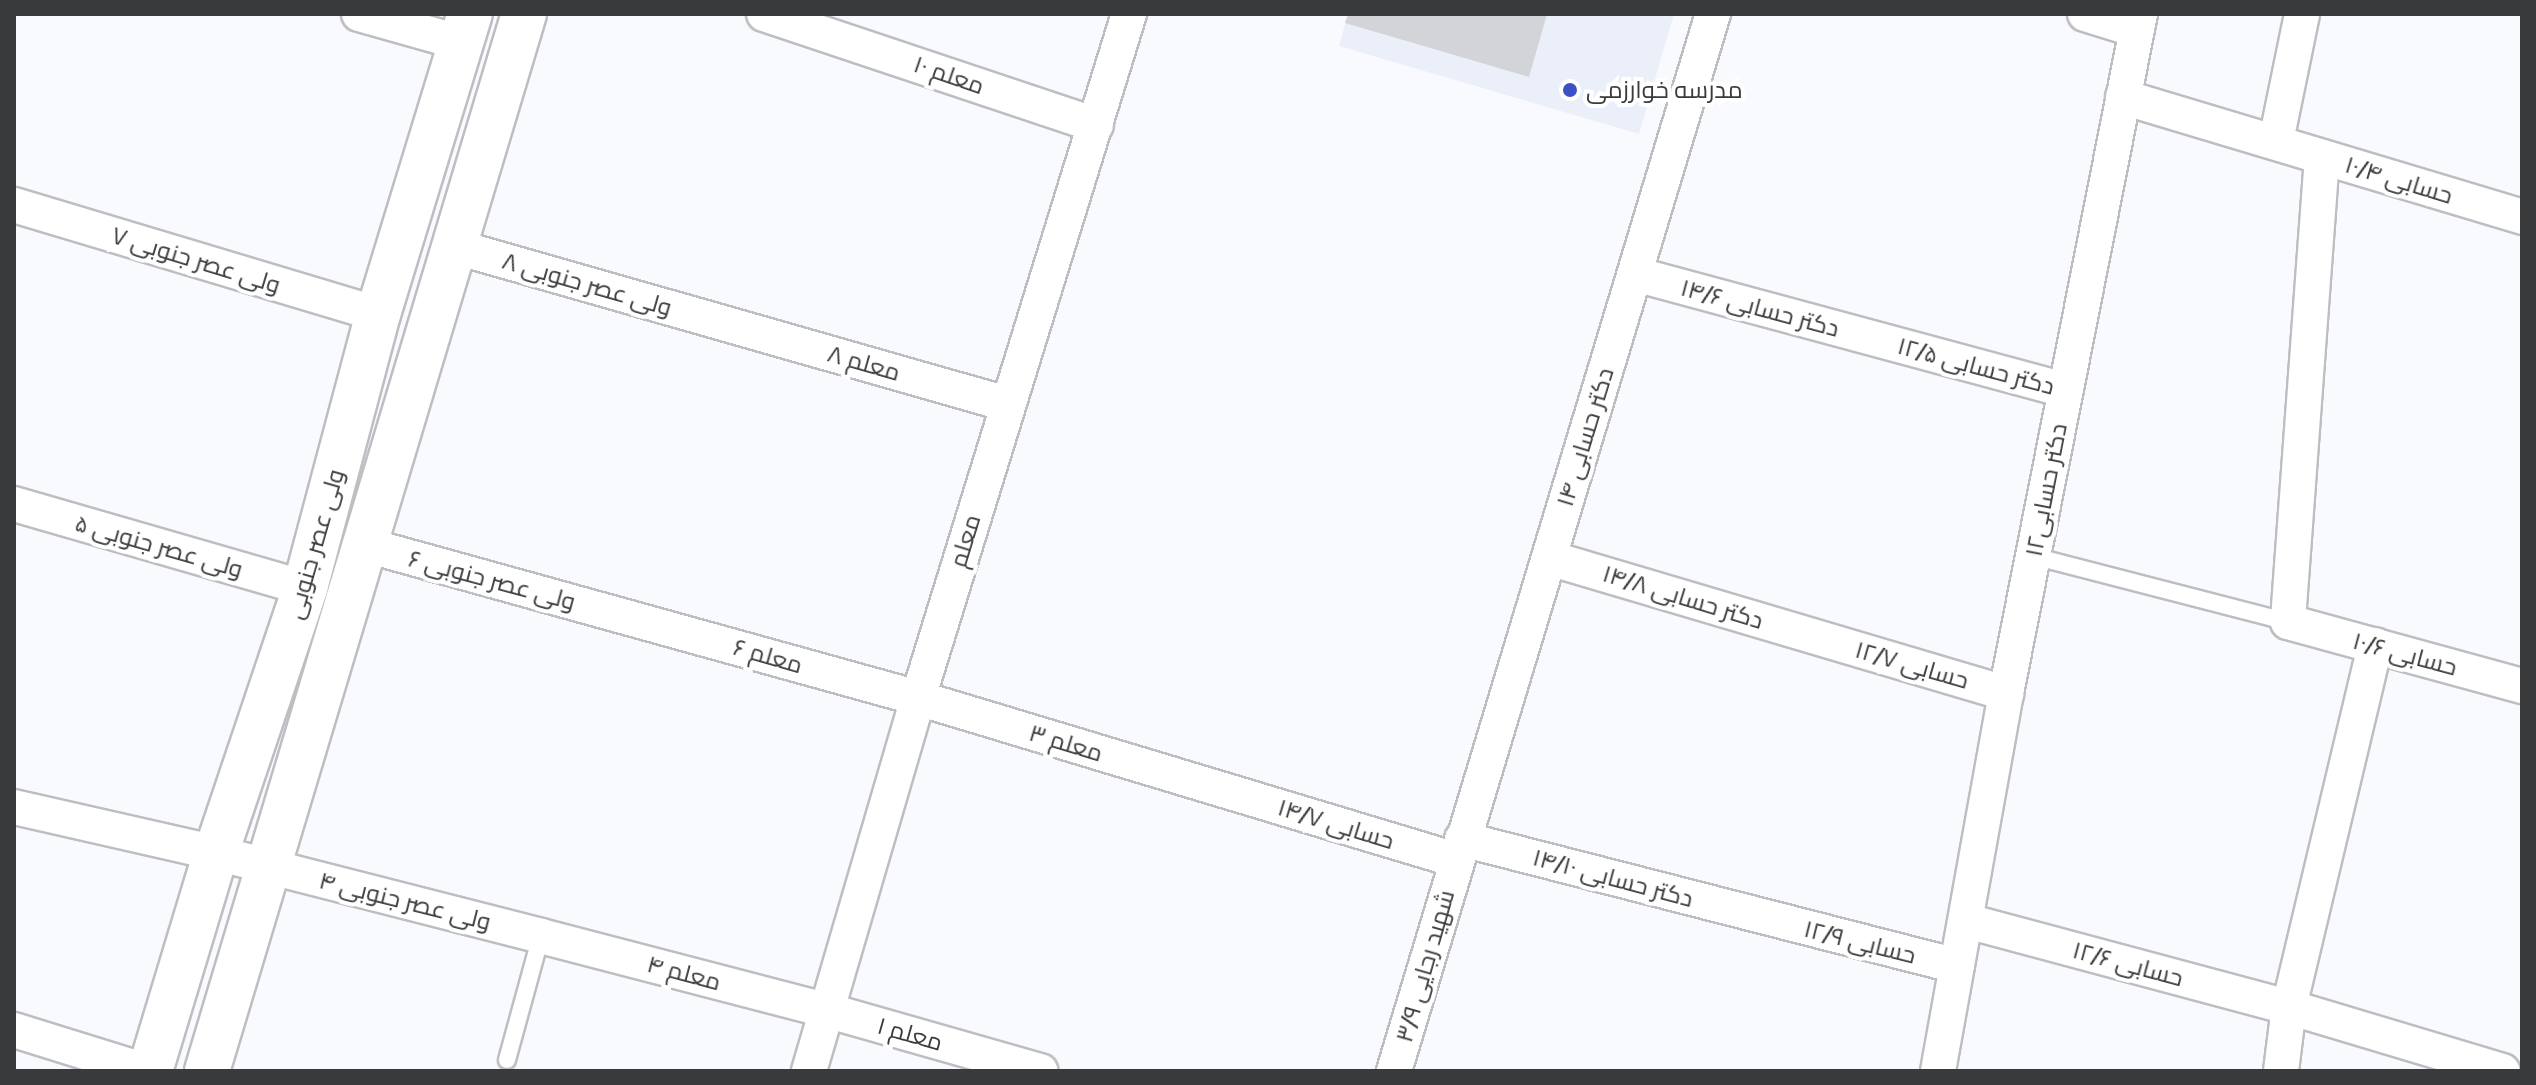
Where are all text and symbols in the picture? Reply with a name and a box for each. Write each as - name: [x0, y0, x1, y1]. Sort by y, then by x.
- street label: معلم ۱۰: [910, 50, 988, 100]
- place label: مدرسه خوارزمی: [1586, 76, 1743, 104]
- marker: مدرسه خوارزمی: [1561, 81, 1579, 99]
- street label: حسابی ۱۰/۴: [2342, 150, 2456, 210]
- street label: ولی عصر جنوبی ۷: [108, 221, 284, 299]
- street label: ولی عصر جنوبی ۸: [499, 246, 675, 322]
- street label: دکتر حسابی ۱۴/۶: [1678, 273, 1842, 343]
- street label: دکتر حسابی ۱۲/۵: [1894, 331, 2058, 401]
- street label: معلم ۸: [824, 339, 904, 387]
- street label: دکتر حسابی ۱۴: [1550, 364, 1620, 510]
- street label: دکتر حسابی۱۲: [2019, 421, 2073, 559]
- street label: ولی عصر جنوبی: [280, 466, 350, 622]
- street label: ولی عصر جنوبی ۵: [72, 508, 246, 584]
- street label: معلم: [943, 511, 987, 571]
- street label: ولی عصر جنوبی ۶: [405, 544, 579, 616]
- street label: دکتر حسابی ۱۴/۸: [1599, 559, 1767, 635]
- street label: حسابی ۱۰/۶: [2350, 626, 2460, 682]
- street label: معلم ۶: [730, 632, 806, 680]
- street label: حسابی ۱۲/۷: [1852, 635, 1972, 695]
- street label: معلم ۳: [1026, 718, 1106, 768]
- street label: حسابی ۱۴/۷: [1274, 793, 1398, 855]
- street label: دکتر حسابی ۱۴/۱۰: [1530, 843, 1696, 913]
- street label: ولی عصر جنوبی ۴: [316, 866, 494, 936]
- street label: شهید رجایی ۳/۹: [1389, 886, 1461, 1046]
- street label: حسابی ۱۲/۹: [1801, 914, 1919, 970]
- street label: حسابی ۱۲/۶: [2070, 935, 2186, 993]
- street label: معلم ۴: [644, 949, 724, 997]
- street label: معلم ۱: [874, 1011, 946, 1057]

